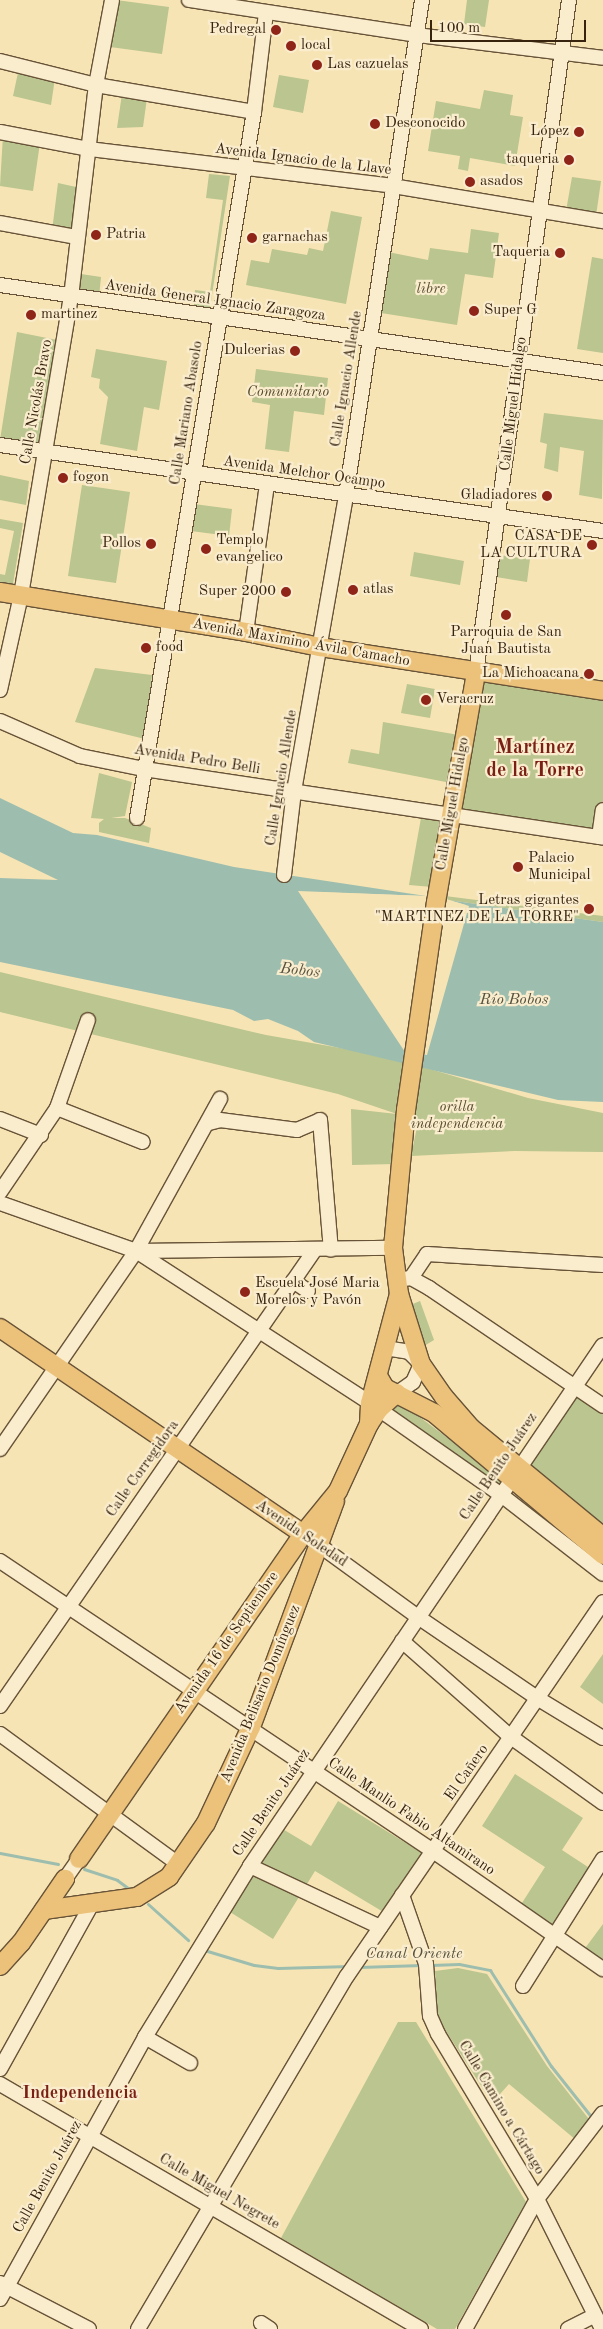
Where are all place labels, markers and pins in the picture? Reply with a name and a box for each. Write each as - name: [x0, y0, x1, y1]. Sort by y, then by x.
- place label: Pedregal: [209, 21, 266, 39]
- marker: Pedregal: [270, 24, 282, 36]
- place label: local: [301, 37, 330, 55]
- marker: local: [285, 40, 297, 52]
- place label: Las cazuelas: [327, 56, 409, 74]
- marker: Las cazuelas: [311, 59, 323, 71]
- place label: Desconocido: [385, 115, 465, 133]
- marker: Desconocido: [369, 118, 381, 130]
- place label: López: [530, 123, 569, 141]
- marker: López: [573, 126, 585, 138]
- place label: taqueria: [506, 151, 559, 169]
- marker: taqueria: [563, 154, 575, 166]
- place label: asados: [480, 173, 523, 191]
- marker: asados: [464, 176, 476, 188]
- place label: Patria: [106, 226, 146, 244]
- marker: Patria: [90, 229, 102, 241]
- place label: garnachas: [262, 229, 328, 247]
- marker: garnachas: [246, 232, 258, 244]
- place label: Taqueria: [493, 244, 550, 262]
- marker: Taqueria: [554, 247, 566, 259]
- place label: Super G: [484, 302, 537, 320]
- marker: Super G: [468, 305, 480, 317]
- place label: martinez: [41, 306, 97, 324]
- marker: martinez: [25, 309, 37, 321]
- place label: Dulcerias: [224, 342, 285, 360]
- marker: Dulcerias: [289, 345, 301, 357]
- place label: fogon: [73, 469, 109, 487]
- marker: fogon: [57, 472, 69, 484]
- place label: Gladiadores: [461, 487, 537, 505]
- marker: Gladiadores: [541, 490, 553, 502]
- place label: CASA DE LA CULTURA: [480, 527, 582, 562]
- place label: Templo evangelico: [216, 531, 283, 566]
- place label: Pollos: [102, 535, 141, 553]
- marker: Pollos: [145, 538, 157, 550]
- marker: CASA DE LA CULTURA: [586, 539, 598, 551]
- marker: Templo evangelico: [200, 543, 212, 555]
- place label: atlas: [363, 581, 394, 599]
- place label: Super 2000: [199, 583, 276, 601]
- marker: atlas: [347, 584, 359, 596]
- marker: Super 2000: [280, 586, 292, 598]
- marker: Parroquia de San Juan Bautista: [500, 609, 512, 621]
- place label: Parroquia de San Juan Bautista: [450, 623, 562, 658]
- place label: food: [156, 639, 184, 657]
- marker: food: [140, 642, 152, 654]
- place label: La Michoacana: [482, 665, 579, 683]
- marker: La Michoacana: [583, 668, 595, 680]
- place label: Veracruz: [436, 691, 494, 709]
- marker: Veracruz: [420, 694, 432, 706]
- place label: Palacio Municipal: [528, 849, 591, 884]
- marker: Palacio Municipal: [512, 861, 524, 873]
- place label: Letras gigantes "MARTINEZ DE LA TORRE": [375, 891, 579, 926]
- marker: Letras gigantes "MARTINEZ DE LA TORRE": [583, 903, 595, 915]
- place label: Escuela José Maria Morelos y Pavón: [255, 1274, 380, 1309]
- marker: Escuela José Maria Morelos y Pavón: [239, 1286, 251, 1298]

